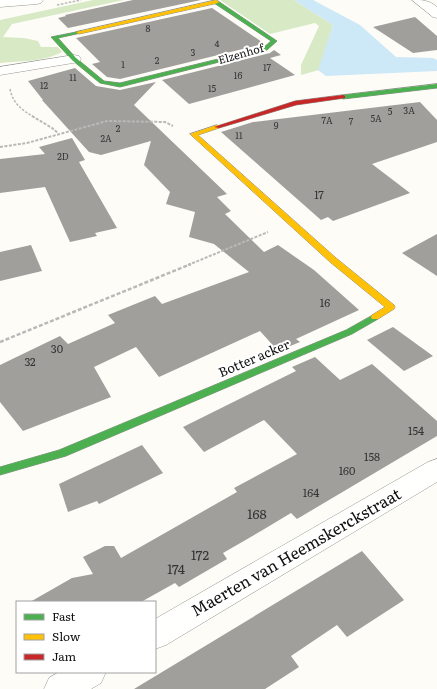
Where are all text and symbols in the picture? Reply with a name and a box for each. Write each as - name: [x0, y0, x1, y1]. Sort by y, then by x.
- house number: 8: [146, 21, 151, 35]
- house number: 4: [215, 36, 220, 50]
- street label: Elzenhof: [216, 39, 266, 67]
- house number: 3: [191, 45, 196, 59]
- house number: 2: [155, 53, 160, 67]
- house number: 1: [121, 57, 125, 71]
- house number: 17: [263, 60, 271, 74]
- house number: 16: [234, 68, 242, 82]
- house number: 11: [69, 70, 77, 84]
- house number: 12: [40, 78, 49, 92]
- house number: 15: [208, 81, 217, 95]
- house number: 3A: [403, 103, 415, 117]
- house number: 5: [388, 104, 393, 118]
- house number: 5A: [370, 111, 382, 125]
- house number: 7A: [321, 113, 333, 127]
- house number: 7: [349, 114, 354, 128]
- house number: 9: [274, 118, 279, 132]
- house number: 2: [116, 121, 121, 135]
- house number: 11: [235, 128, 243, 142]
- house number: 2A: [100, 131, 112, 145]
- house number: 2D: [57, 149, 69, 163]
- house number: 17: [314, 186, 324, 202]
- house number: 16: [320, 294, 330, 310]
- street label: Botter acker: [215, 334, 293, 381]
- house number: 30: [51, 340, 63, 356]
- house number: 32: [24, 353, 36, 369]
- house number: 154: [408, 422, 424, 438]
- house number: 158: [364, 448, 380, 464]
- house number: 160: [339, 462, 355, 478]
- street label: Maerten van Heemskerckstraat: [186, 481, 405, 621]
- house number: 164: [303, 484, 319, 500]
- house number: 168: [247, 504, 267, 523]
- house number: 172: [191, 545, 209, 564]
- house number: 174: [167, 559, 185, 578]
- legend: [16, 601, 156, 673]
- text: Fast: [52, 607, 76, 625]
- text: Slow: [52, 627, 81, 645]
- text: Jam: [52, 647, 77, 665]

